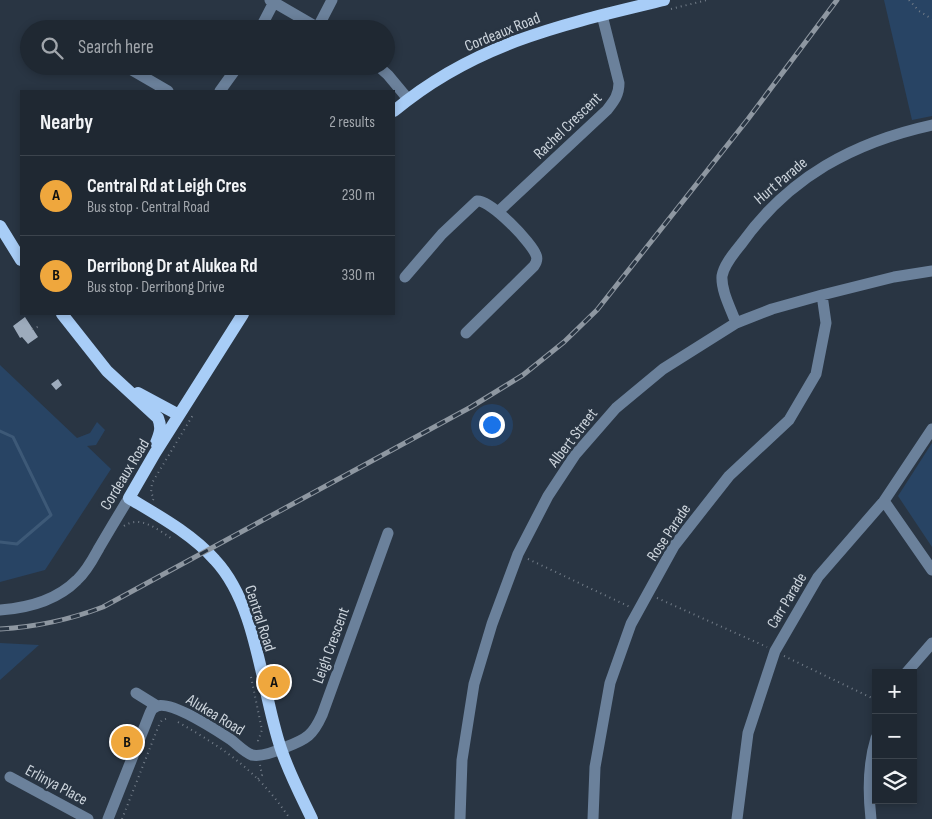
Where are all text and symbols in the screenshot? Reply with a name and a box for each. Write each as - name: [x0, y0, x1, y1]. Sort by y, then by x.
- street label: Cordeaux Road: [462, 9, 543, 56]
- search box: [20, 20, 395, 75]
- icon: search: [38, 34, 66, 62]
- text: Search here: [78, 36, 154, 59]
- street label: Rachel Crescent: [530, 89, 606, 163]
- text: Nearby: [40, 110, 93, 135]
- text: 2 results: [329, 113, 375, 132]
- street label: Hurt Parade: [751, 154, 811, 209]
- text: Central Rd at Leigh Cres: [87, 175, 247, 198]
- text: A: [52, 186, 60, 205]
- text: 230 m: [342, 186, 375, 205]
- text: Bus stop · Central Road: [87, 198, 210, 217]
- text: Derribong Dr at Alukea Rd: [87, 255, 257, 278]
- text: B: [52, 266, 60, 285]
- text: 330 m: [342, 266, 375, 285]
- text: Bus stop · Derribong Drive: [87, 278, 225, 297]
- street label: Albert Street: [544, 405, 602, 472]
- your location: [479, 412, 505, 438]
- street label: Cordeaux Road: [97, 436, 154, 514]
- street label: Rose Parade: [643, 501, 695, 565]
- street label: Carr Parade: [763, 569, 811, 632]
- street label: Central Road: [240, 583, 279, 654]
- street label: Leigh Crescent: [309, 605, 354, 686]
- pin: A: [258, 663, 290, 701]
- map controls: [872, 669, 917, 804]
- button: +: [872, 669, 917, 714]
- street label: Alukea Road: [182, 690, 248, 740]
- button: −: [872, 714, 917, 759]
- pin: B: [111, 723, 143, 761]
- button: layers: [872, 759, 917, 804]
- street label: Erlinya Place: [22, 761, 91, 810]

